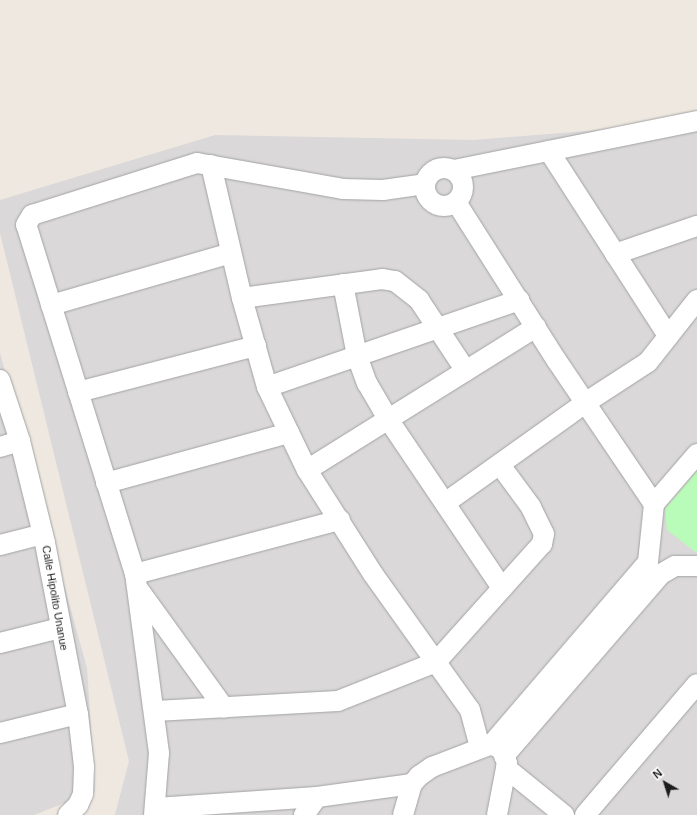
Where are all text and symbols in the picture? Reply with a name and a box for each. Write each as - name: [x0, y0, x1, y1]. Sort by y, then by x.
- street label: Calle Hipolito Unanue: [39, 544, 71, 652]
- north arrow: [645, 763, 685, 803]
- text: N: [651, 767, 664, 781]

